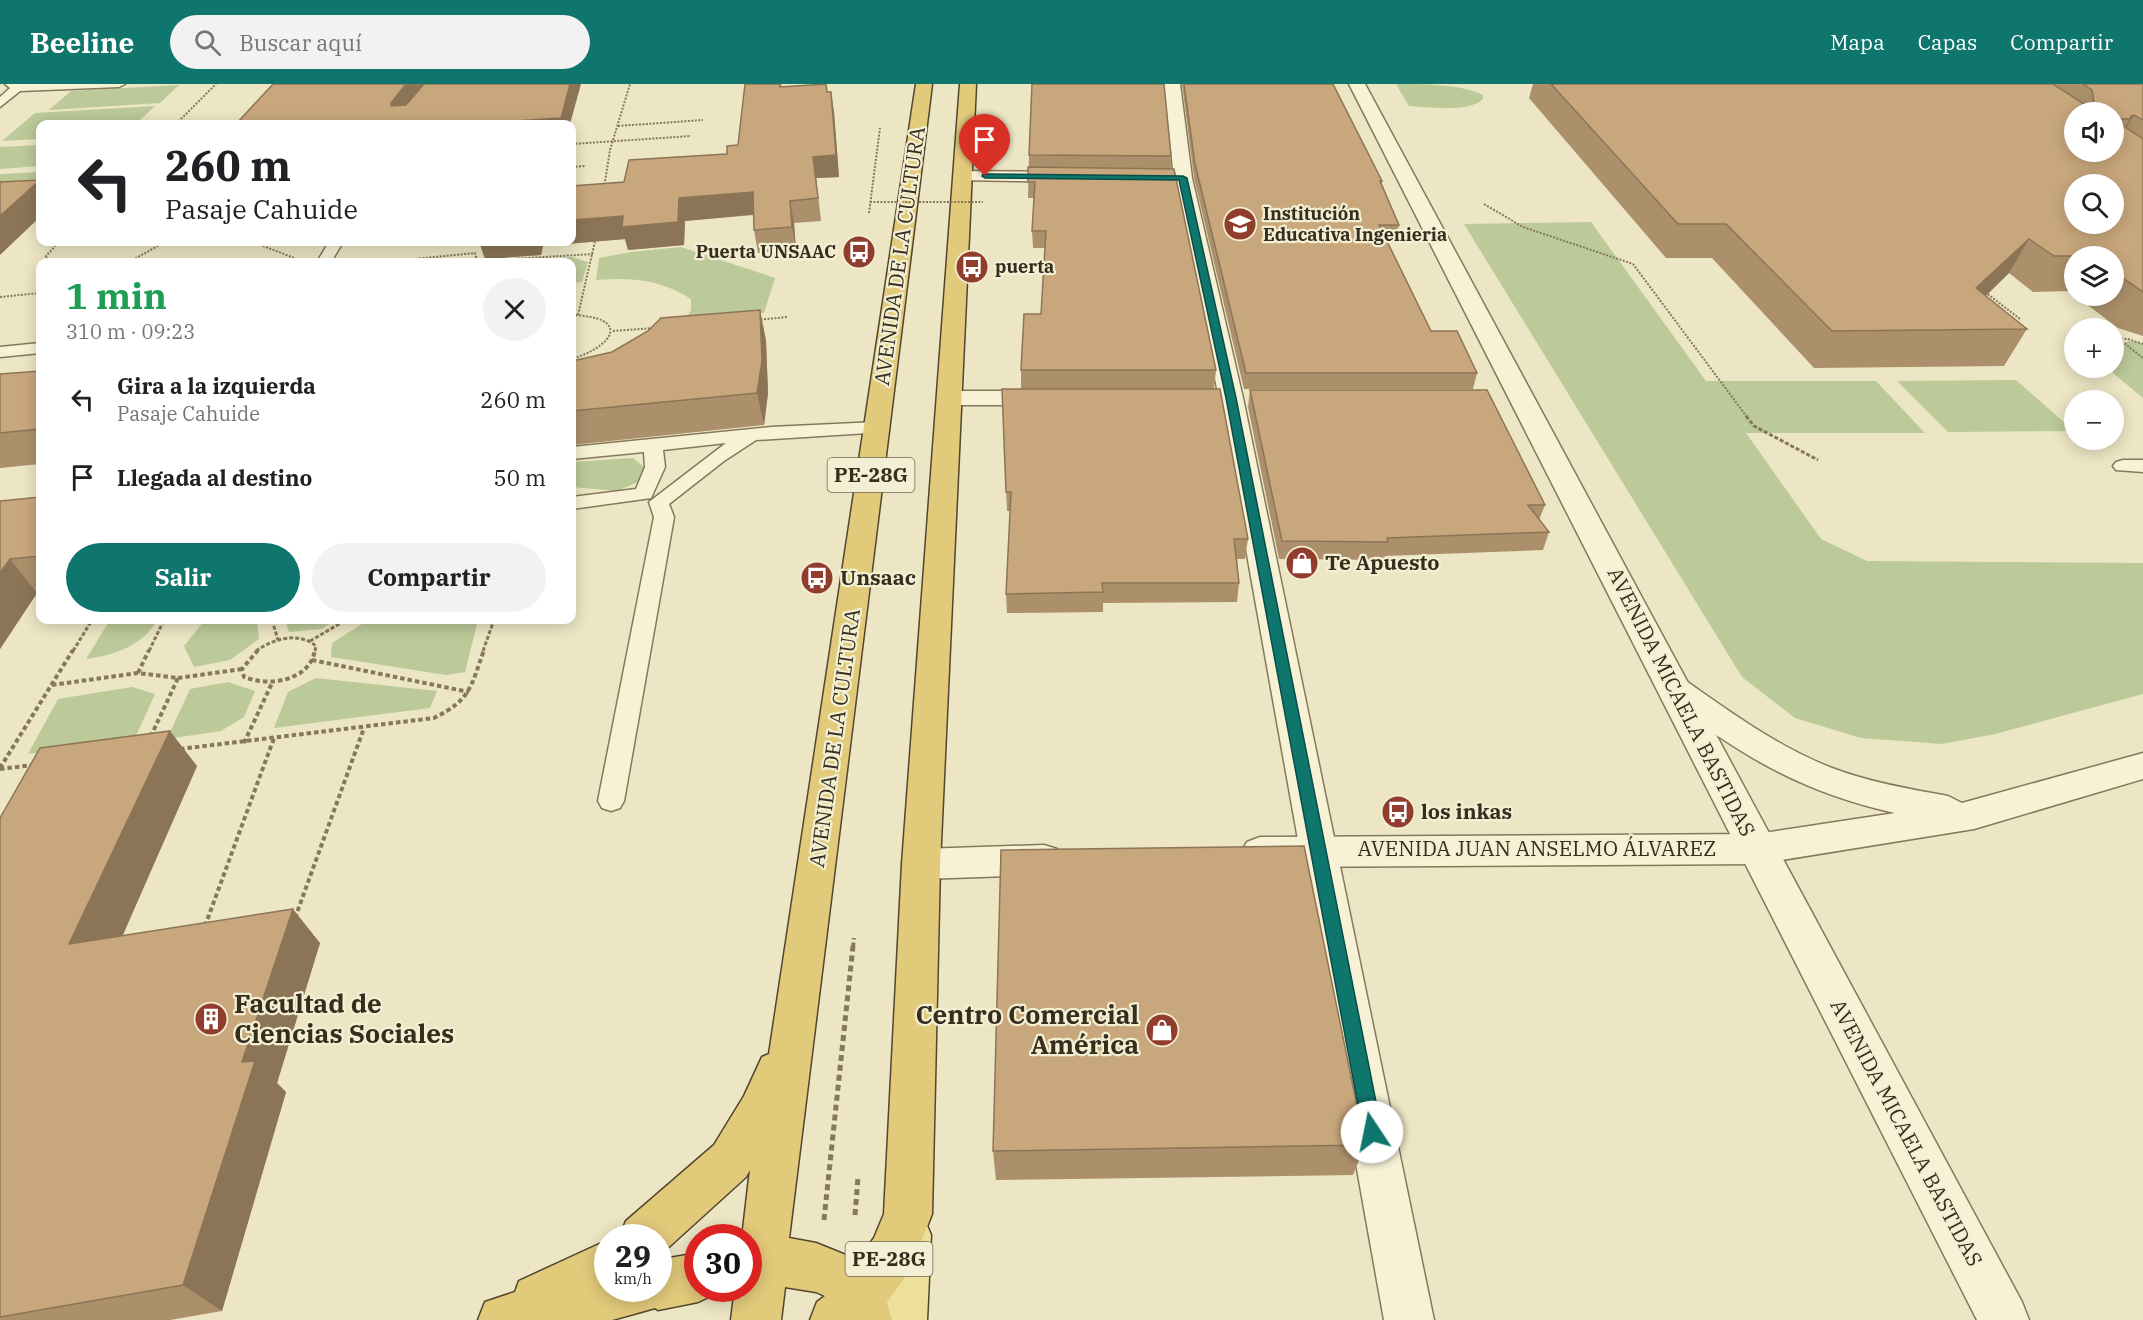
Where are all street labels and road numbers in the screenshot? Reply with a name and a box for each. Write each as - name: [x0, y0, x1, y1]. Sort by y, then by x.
- street label: AVENIDA DE LA CULTURA: [867, 124, 931, 387]
- road number: PE-28G: [828, 458, 914, 492]
- street label: AVENIDA MICAELA BASTIDAS: [1602, 562, 1762, 841]
- street label: AVENIDA DE LA CULTURA: [802, 606, 866, 869]
- street label: AVENIDA JUAN ANSELMO ÁLVAREZ: [1358, 834, 1716, 862]
- street label: AVENIDA MICAELA BASTIDAS: [1824, 994, 1989, 1271]
- road number: PE-28G: [846, 1242, 932, 1276]

